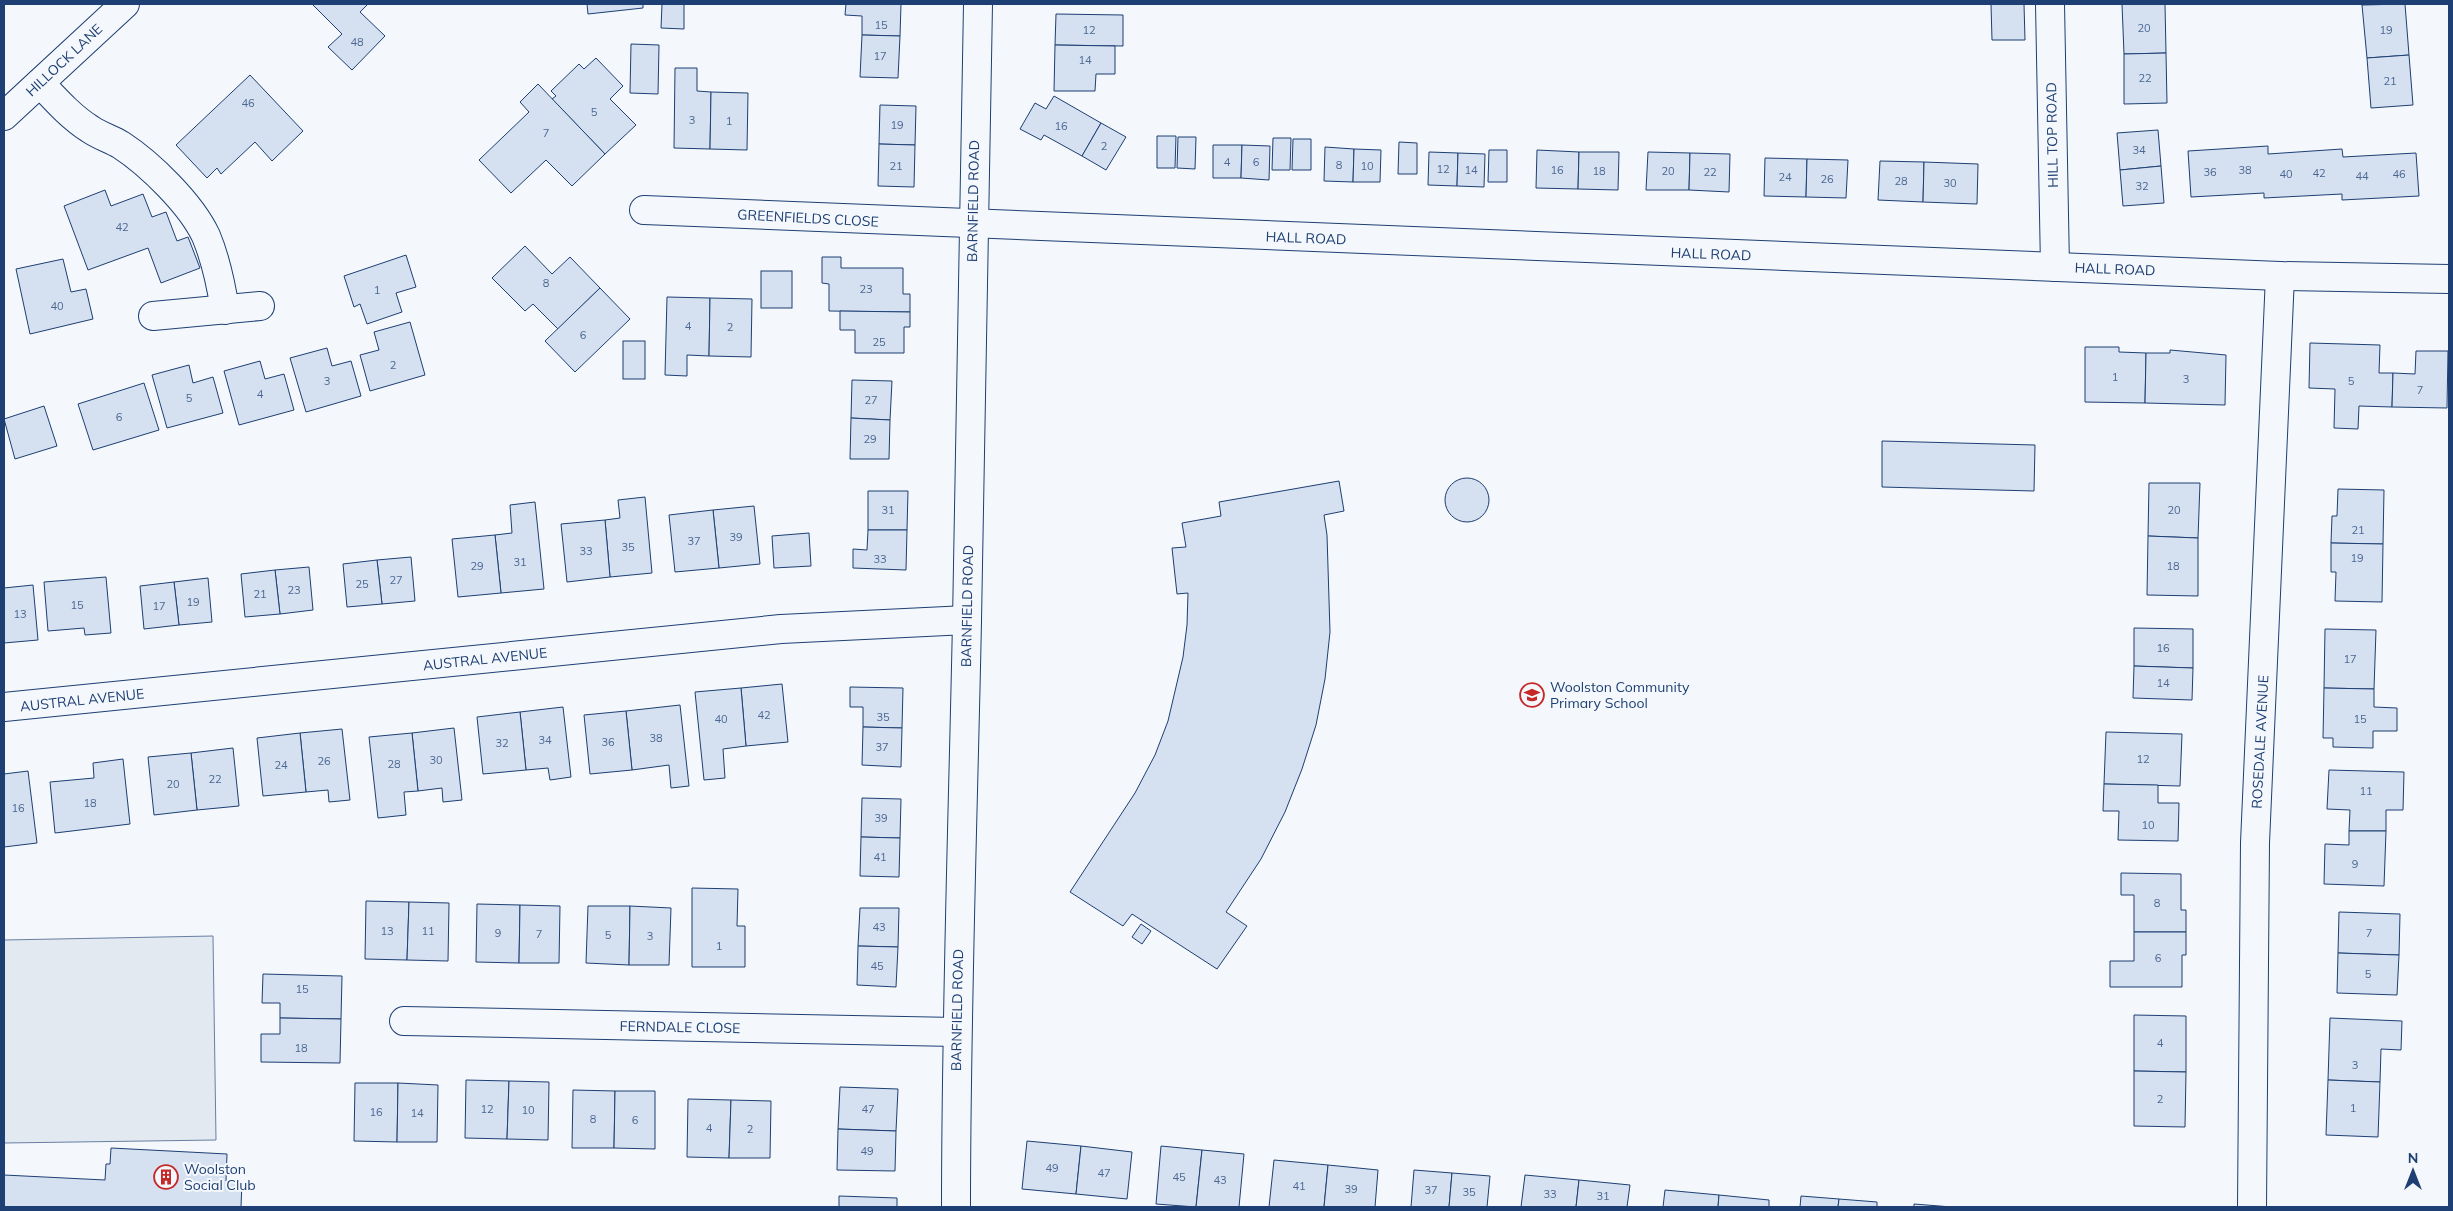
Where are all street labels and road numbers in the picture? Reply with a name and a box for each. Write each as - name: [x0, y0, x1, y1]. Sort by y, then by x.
- street label: HILLOCK LANE: [22, 20, 106, 100]
- street label: HILL TOP ROAD: [2042, 82, 2062, 188]
- street label: BARNFIELD ROAD: [963, 140, 983, 262]
- street label: GREENFIELDS CLOSE: [737, 205, 879, 231]
- street label: HALL ROAD: [1265, 228, 1347, 248]
- street label: HALL ROAD: [1670, 244, 1752, 264]
- street label: HALL ROAD: [2074, 259, 2156, 279]
- street label: BARNFIELD ROAD: [957, 545, 977, 667]
- street label: AUSTRAL AVENUE: [422, 644, 548, 674]
- street label: ROSEDALE AVENUE: [2248, 675, 2272, 809]
- street label: AUSTRAL AVENUE: [19, 685, 145, 715]
- street label: BARNFIELD ROAD: [947, 949, 967, 1071]
- street label: FERNDALE CLOSE: [619, 1017, 741, 1037]

